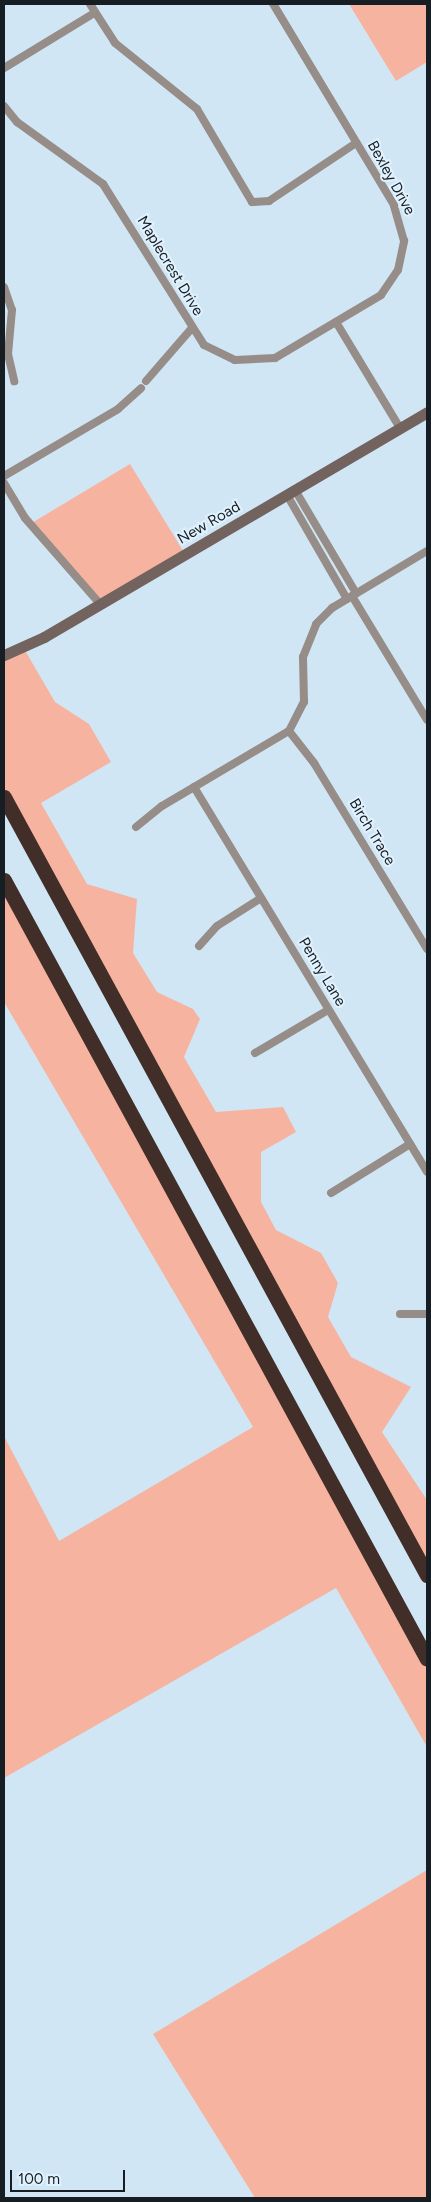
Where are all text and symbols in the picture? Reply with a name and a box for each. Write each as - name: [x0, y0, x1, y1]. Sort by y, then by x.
- street label: Bexley Drive: [363, 138, 419, 218]
- street label: Maplecrest Drive: [133, 213, 207, 319]
- street label: New Road: [174, 498, 244, 548]
- street label: Birch Trace: [345, 795, 399, 869]
- street label: Penny Lane: [294, 934, 350, 1010]
- scale bar: [12, 2160, 128, 2192]
- text: 100 m: [18, 2170, 60, 2188]

